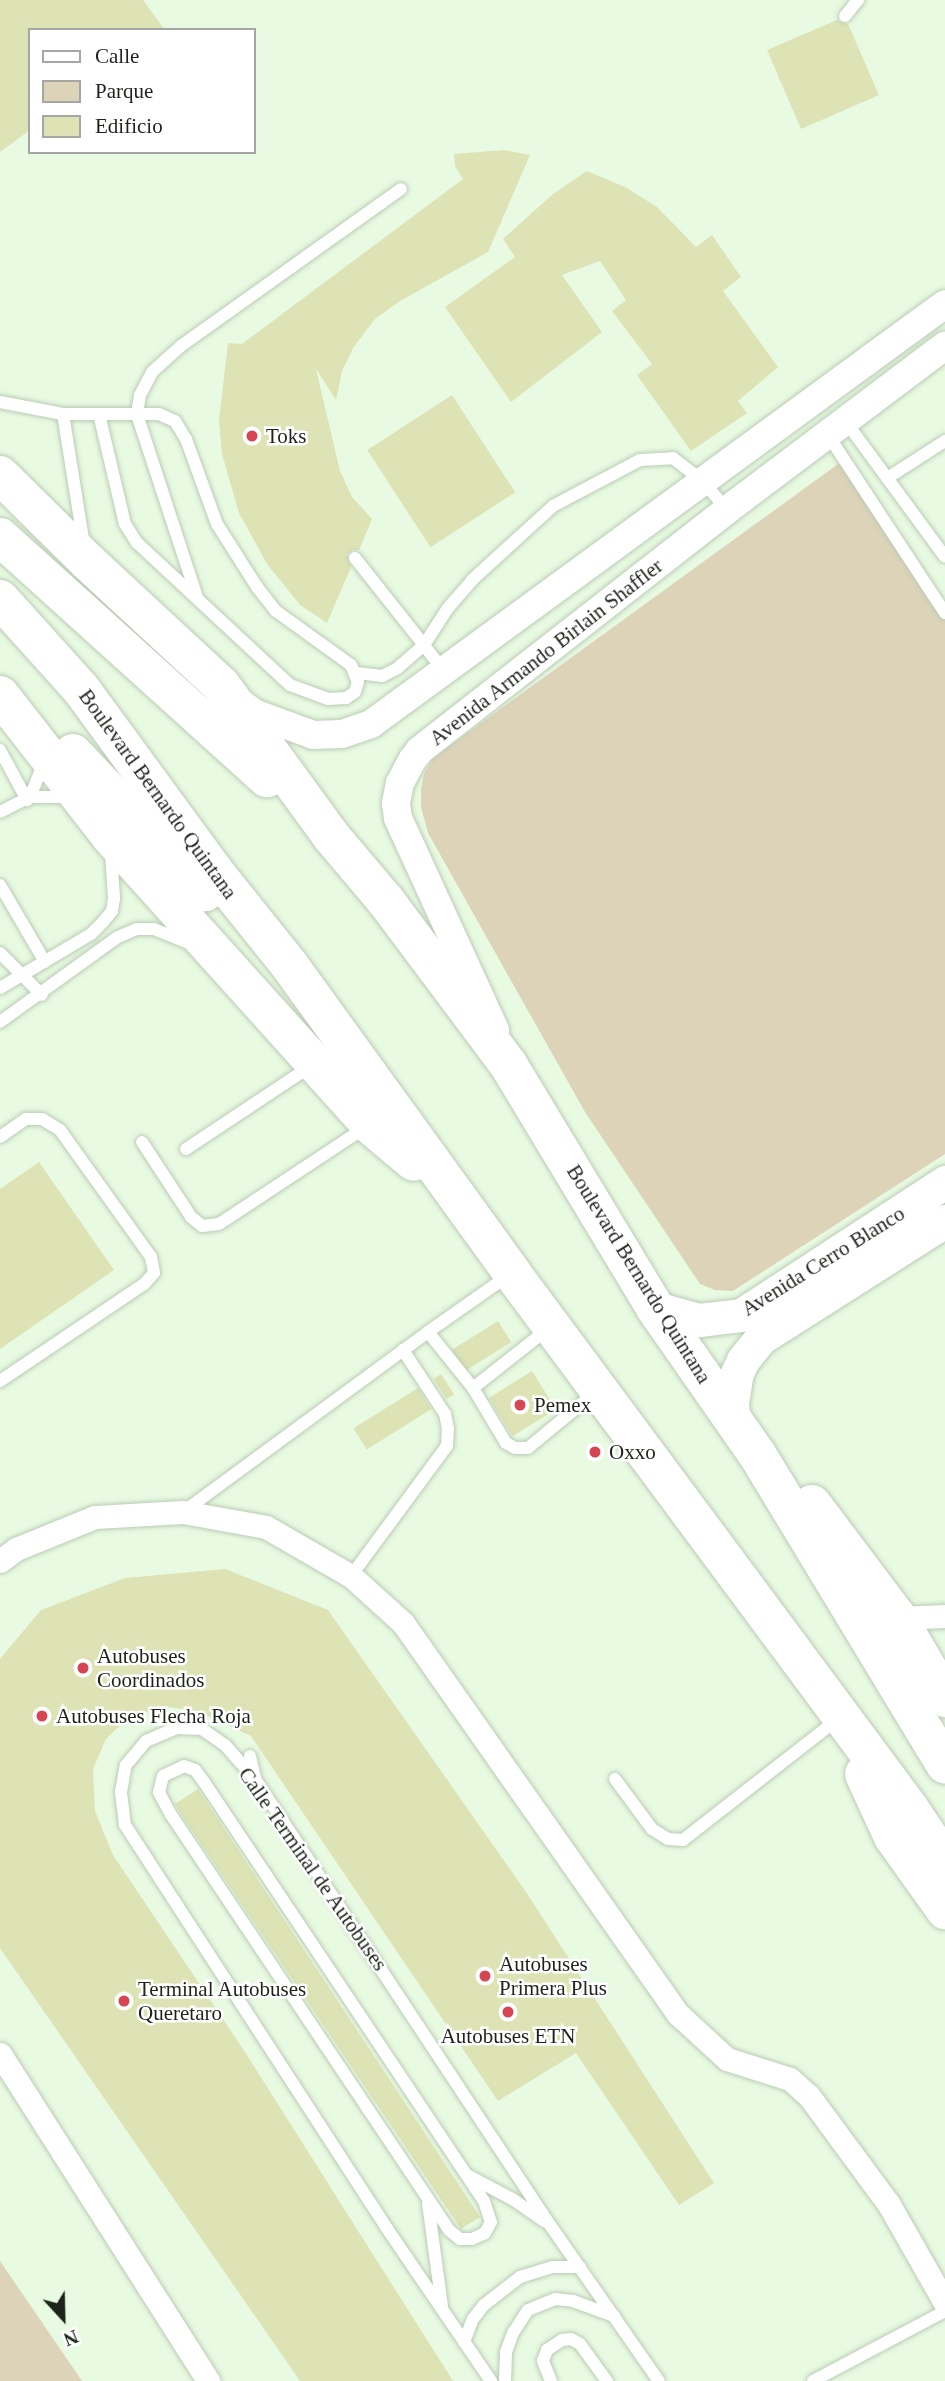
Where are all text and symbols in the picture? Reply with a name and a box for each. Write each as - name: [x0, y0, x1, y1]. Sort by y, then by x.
- legend: [28, 28, 256, 154]
- text: Calle: [95, 44, 139, 68]
- text: Parque: [95, 79, 153, 103]
- text: Edificio: [95, 114, 163, 138]
- place label: Toks: [266, 423, 307, 449]
- marker: Toks: [244, 428, 260, 444]
- street label: Avenida Armando Birlain Shaffler: [424, 553, 668, 751]
- street label: Boulevard Bernardo Quintana: [73, 684, 243, 904]
- street label: Boulevard Bernardo Quintana: [561, 1160, 717, 1388]
- street label: Avenida Cerro Blanco: [737, 1201, 909, 1321]
- place label: Pemex: [534, 1392, 591, 1418]
- marker: Pemex: [512, 1397, 528, 1413]
- place label: Oxxo: [609, 1439, 656, 1465]
- marker: Oxxo: [587, 1444, 603, 1460]
- place label: Autobuses Coordinados: [97, 1643, 204, 1693]
- marker: Autobuses Coordinados: [75, 1660, 91, 1676]
- place label: Autobuses Flecha Roja: [56, 1703, 251, 1729]
- marker: Autobuses Flecha Roja: [34, 1708, 50, 1724]
- street label: Calle Terminal de Autobuses: [233, 1762, 393, 1976]
- place label: Autobuses Primera Plus: [499, 1951, 607, 2001]
- marker: Autobuses Primera Plus: [477, 1968, 493, 1984]
- place label: Terminal Autobuses Queretaro: [138, 1976, 307, 2026]
- marker: Terminal Autobuses Queretaro: [116, 1993, 132, 2009]
- marker: Autobuses ETN: [500, 2004, 516, 2020]
- place label: Autobuses ETN: [441, 2023, 575, 2049]
- north arrow: [28, 2283, 98, 2353]
- text: N: [61, 2326, 81, 2350]

